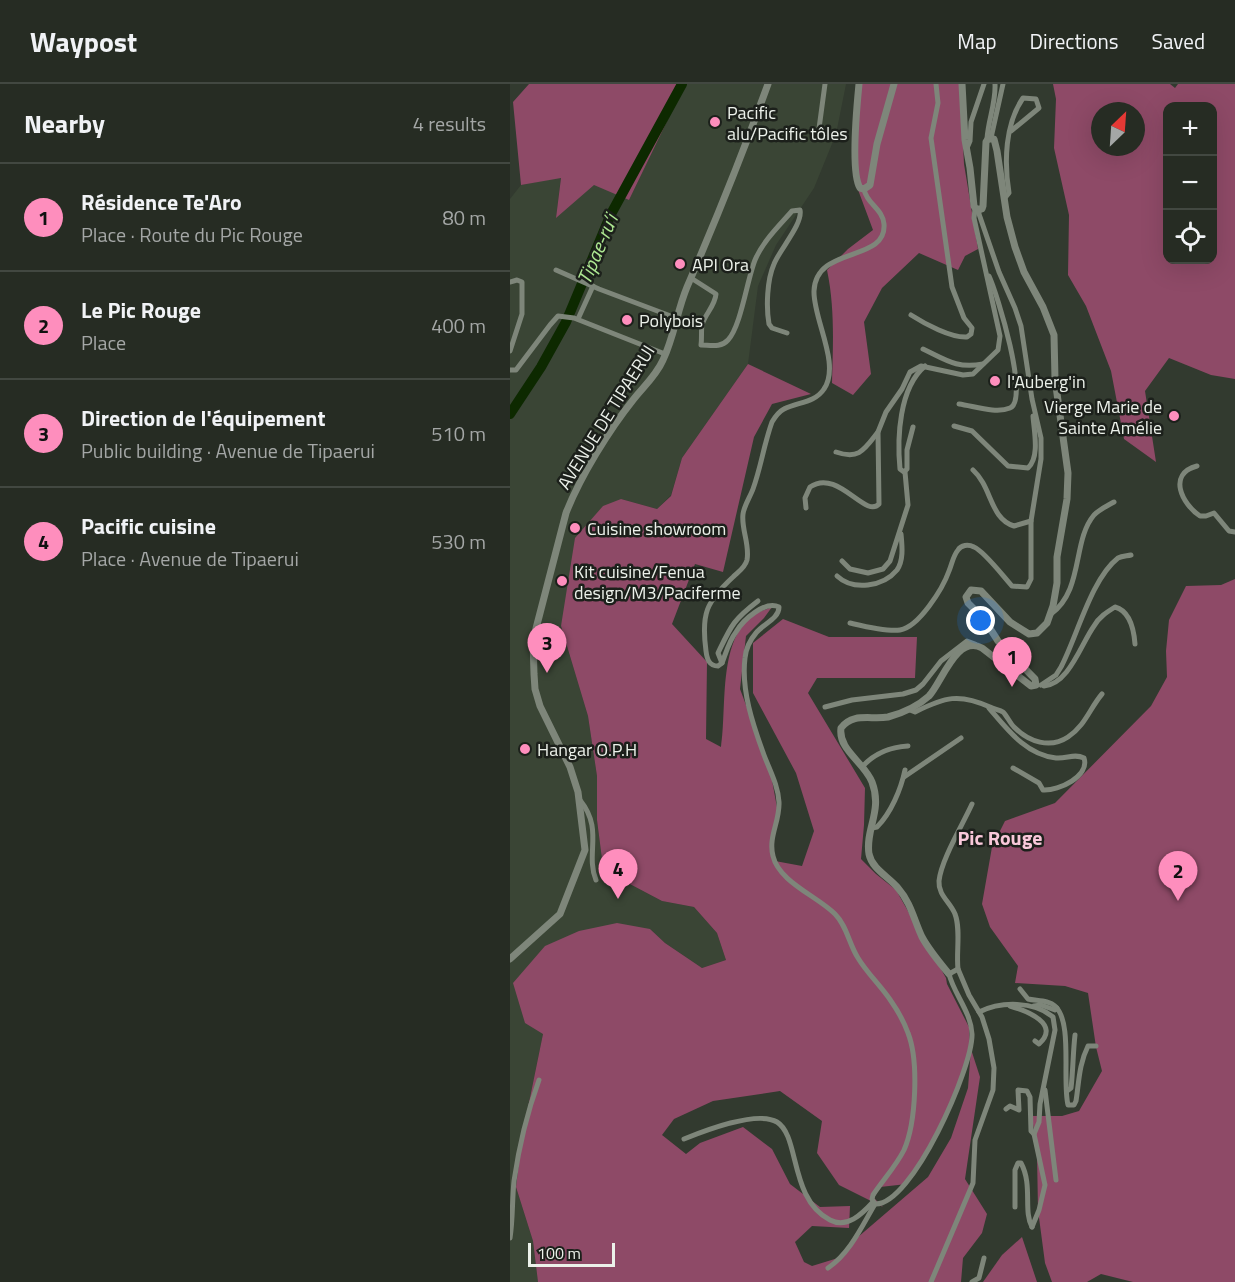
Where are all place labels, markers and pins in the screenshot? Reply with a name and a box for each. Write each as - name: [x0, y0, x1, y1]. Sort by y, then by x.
- place label: Pacific alu/Pacific tôles: [727, 99, 848, 147]
- marker: Pacific alu/Pacific tôles: [708, 115, 722, 129]
- place label: API Ora: [692, 251, 749, 278]
- marker: API Ora: [673, 257, 687, 271]
- place label: Polybois: [639, 307, 703, 334]
- marker: Polybois: [620, 313, 634, 327]
- place label: l'Auberg'in: [1007, 368, 1086, 395]
- marker: l'Auberg'in: [988, 374, 1002, 388]
- place label: Vierge Marie de Sainte Amélie: [1044, 393, 1162, 441]
- marker: Vierge Marie de Sainte Amélie: [1167, 409, 1181, 423]
- place label: Cuisine showroom: [587, 515, 726, 542]
- marker: Cuisine showroom: [568, 521, 582, 535]
- place label: Kit cuisine/Fenua design/M3/Paciferme: [574, 558, 741, 606]
- marker: Kit cuisine/Fenua design/M3/Paciferme: [555, 574, 569, 588]
- pin: 3: [528, 624, 567, 673]
- pin: 1: [992, 638, 1032, 687]
- place label: Hangar O.P.H: [537, 736, 637, 763]
- marker: Hangar O.P.H: [518, 742, 532, 756]
- pin: 4: [598, 850, 638, 899]
- pin: 2: [1158, 852, 1198, 901]

